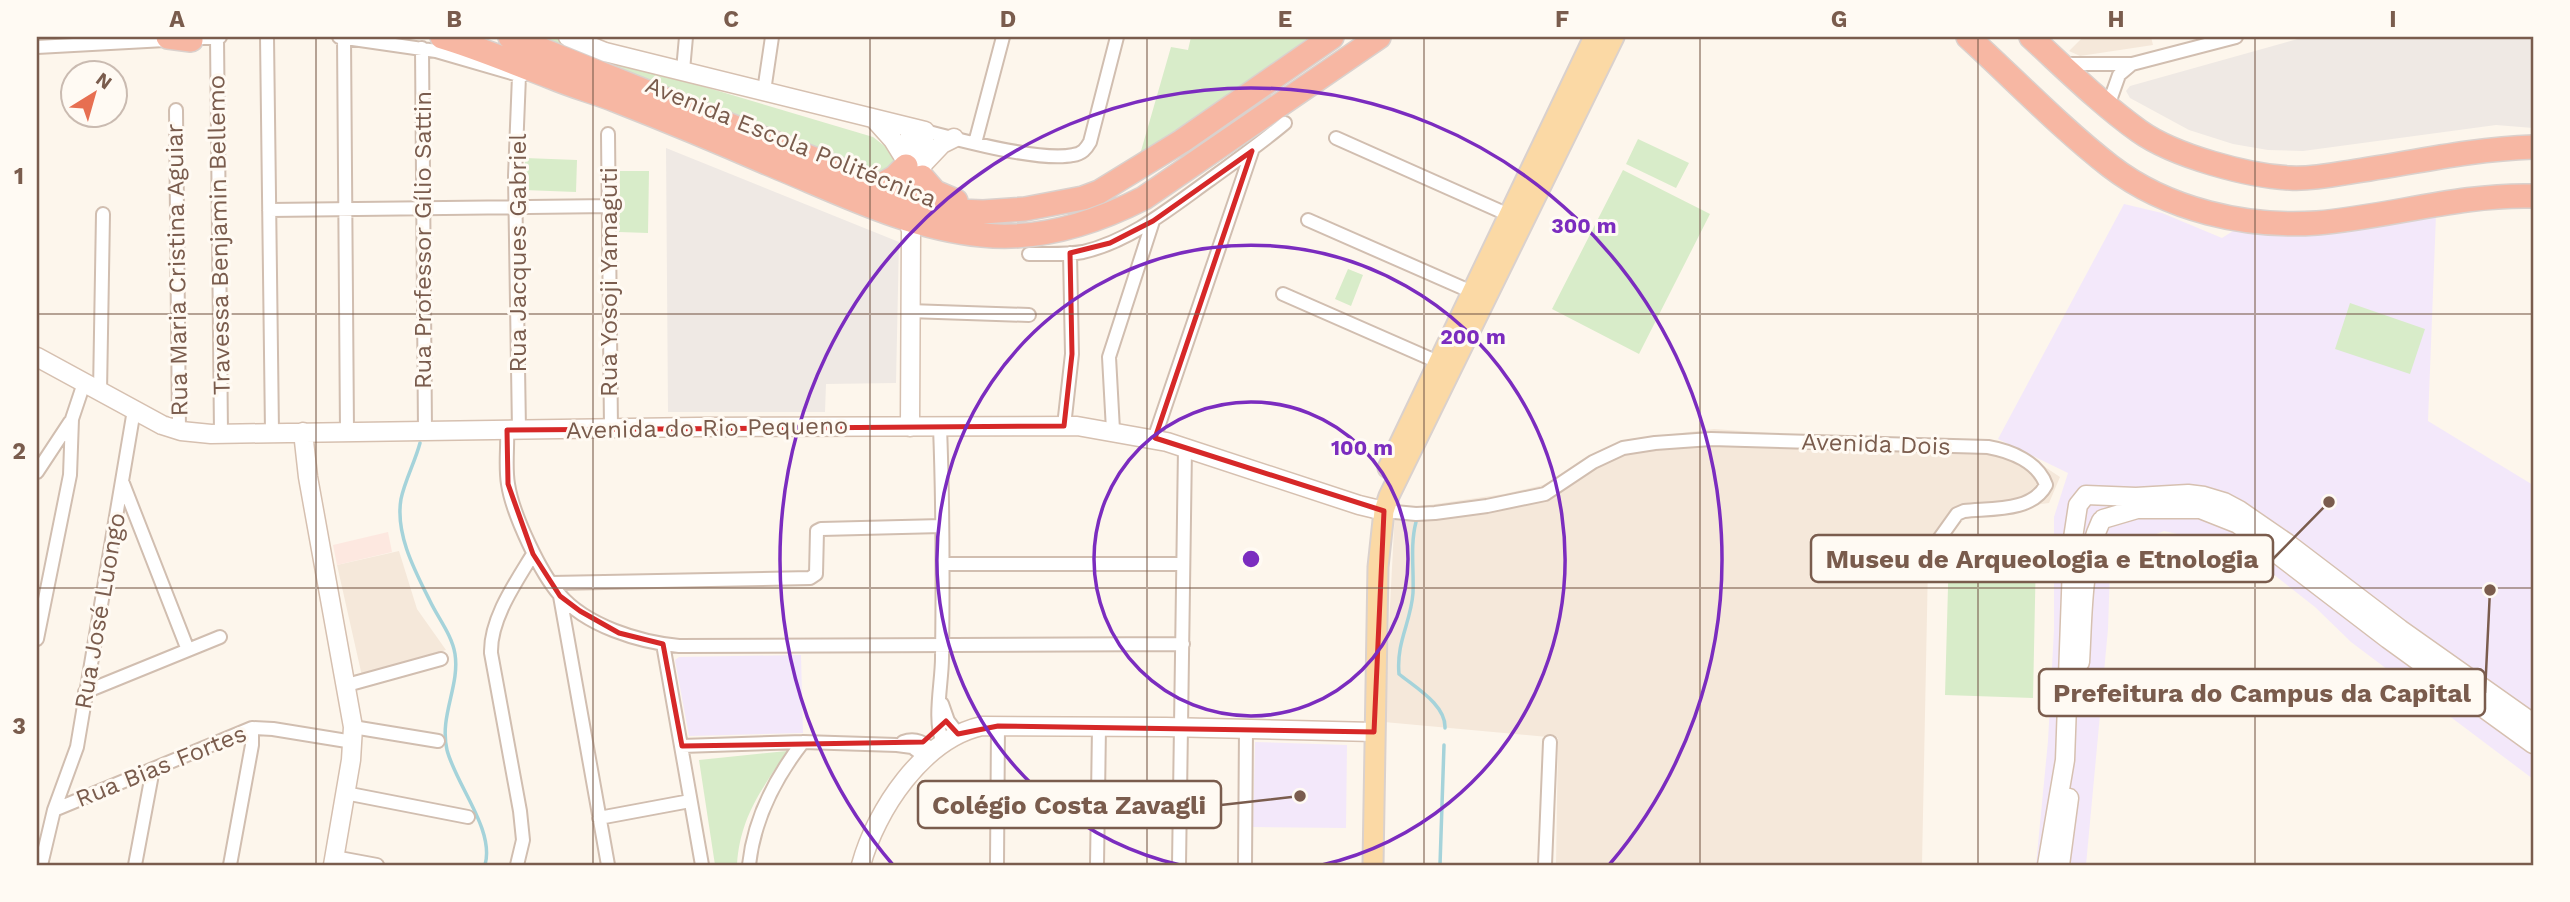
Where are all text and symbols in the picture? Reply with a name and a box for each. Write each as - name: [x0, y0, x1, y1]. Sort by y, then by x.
- text: A: [169, 6, 185, 33]
- text: B: [446, 6, 462, 33]
- text: C: [723, 6, 739, 33]
- text: D: [1000, 6, 1016, 33]
- text: E: [1278, 6, 1292, 33]
- text: F: [1555, 6, 1569, 33]
- text: G: [1831, 6, 1847, 33]
- text: H: [2107, 6, 2125, 33]
- text: I: [2389, 6, 2397, 33]
- north arrow: [60, 60, 130, 130]
- text: N: [91, 67, 116, 94]
- street label: Avenida Escola Politécnica: [641, 71, 941, 213]
- street label: Travessa Benjamin Bellemo: [202, 75, 236, 395]
- street label: Rua Professor Gílio Sattin: [409, 91, 437, 389]
- street label: Rua Maria Cristina Aguiar: [160, 123, 194, 417]
- street label: Rua Jacques Gabriel: [504, 133, 532, 373]
- text: 1: [14, 163, 24, 190]
- street label: Rua Yosoji Yamaguti: [595, 167, 623, 397]
- text: 300 m: [1551, 213, 1617, 238]
- text: 200 m: [1440, 324, 1506, 349]
- street label: Avenida do Rio Pequeno: [565, 412, 849, 444]
- street label: Avenida Dois: [1801, 427, 1951, 461]
- text: 100 m: [1331, 435, 1393, 460]
- text: 2: [12, 438, 26, 465]
- street label: Rua José Luongo: [69, 511, 131, 711]
- callout: Museu de Arqueologia e Etnologia: [1811, 535, 2273, 582]
- text: Museu de Arqueologia e Etnologia: [1825, 544, 2259, 574]
- centre of rings: [1239, 547, 1263, 571]
- callout: Prefeitura do Campus da Capital: [2039, 669, 2485, 716]
- text: Prefeitura do Campus da Capital: [2053, 678, 2471, 708]
- text: 3: [12, 713, 26, 740]
- street label: Rua Bias Fortes: [72, 719, 250, 813]
- callout: Colégio Costa Zavagli: [918, 781, 1221, 828]
- text: Colégio Costa Zavagli: [932, 790, 1206, 820]

